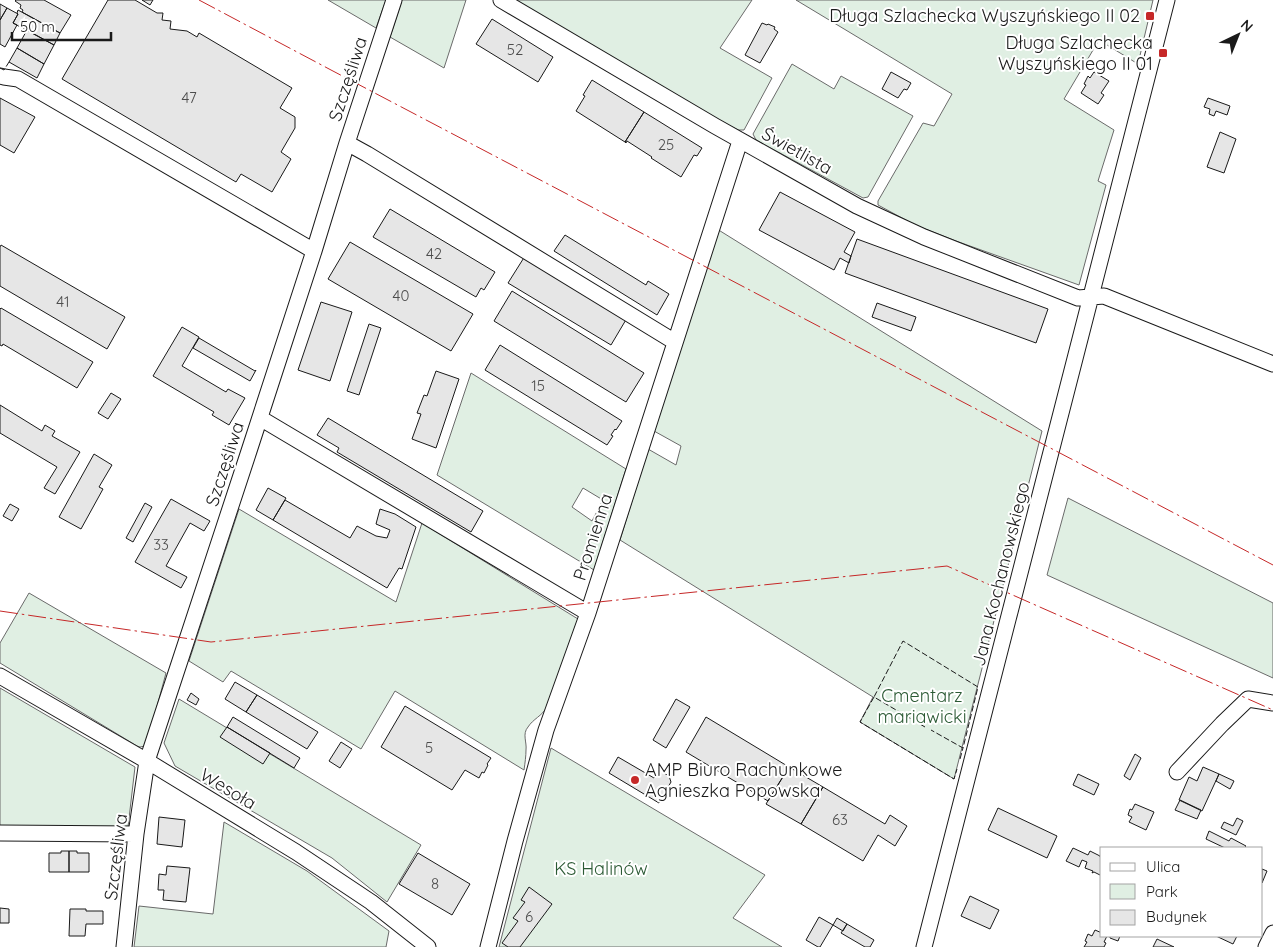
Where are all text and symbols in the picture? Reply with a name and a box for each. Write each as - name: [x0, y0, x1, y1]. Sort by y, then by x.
- place label: Długa Szlachecka Wyszyńskiego II 02: [829, 4, 1140, 27]
- scale bar: [12, 10, 111, 42]
- marker: Długa Szlachecka Wyszyńskiego II 02: [1144, 10, 1156, 22]
- north arrow: [1213, 10, 1263, 60]
- text: N: [1237, 15, 1257, 36]
- text: 50 m: [20, 17, 55, 36]
- place label: Długa Szlachecka Wyszyńskiego II 01: [998, 31, 1153, 75]
- street label: Szczęśliwa: [323, 34, 372, 124]
- house number: 52: [507, 40, 523, 59]
- marker: Długa Szlachecka Wyszyńskiego II 01: [1157, 47, 1169, 59]
- house number: 47: [181, 88, 197, 107]
- street label: Świetlista: [758, 122, 837, 179]
- house number: 25: [658, 135, 674, 154]
- house number: 42: [426, 244, 442, 263]
- house number: 40: [393, 286, 409, 305]
- house number: 41: [56, 292, 70, 311]
- house number: 15: [531, 376, 545, 395]
- street label: Szczęśliwa: [200, 419, 249, 509]
- street label: Jana Kochanowskiego: [966, 479, 1035, 668]
- street label: Promienna: [568, 490, 617, 583]
- house number: 33: [153, 535, 169, 554]
- park label: Cmentarz mariawicki: [877, 684, 967, 728]
- house number: 5: [425, 738, 433, 757]
- place label: AMP Biuro Rachunkowe Agnieszka Popowska: [645, 758, 842, 802]
- street label: Wesoła: [196, 763, 261, 814]
- marker: AMP Biuro Rachunkowe Agnieszka Popowska: [629, 774, 641, 786]
- house number: 63: [832, 810, 848, 829]
- street label: Szczęśliwa: [99, 812, 132, 902]
- legend: [1100, 847, 1263, 937]
- park label: KS Halinów: [554, 857, 648, 880]
- text: Ulica: [1146, 857, 1180, 876]
- house number: 8: [431, 874, 439, 893]
- text: Park: [1146, 882, 1178, 901]
- house number: 6: [525, 907, 533, 926]
- text: Budynek: [1146, 907, 1207, 926]

